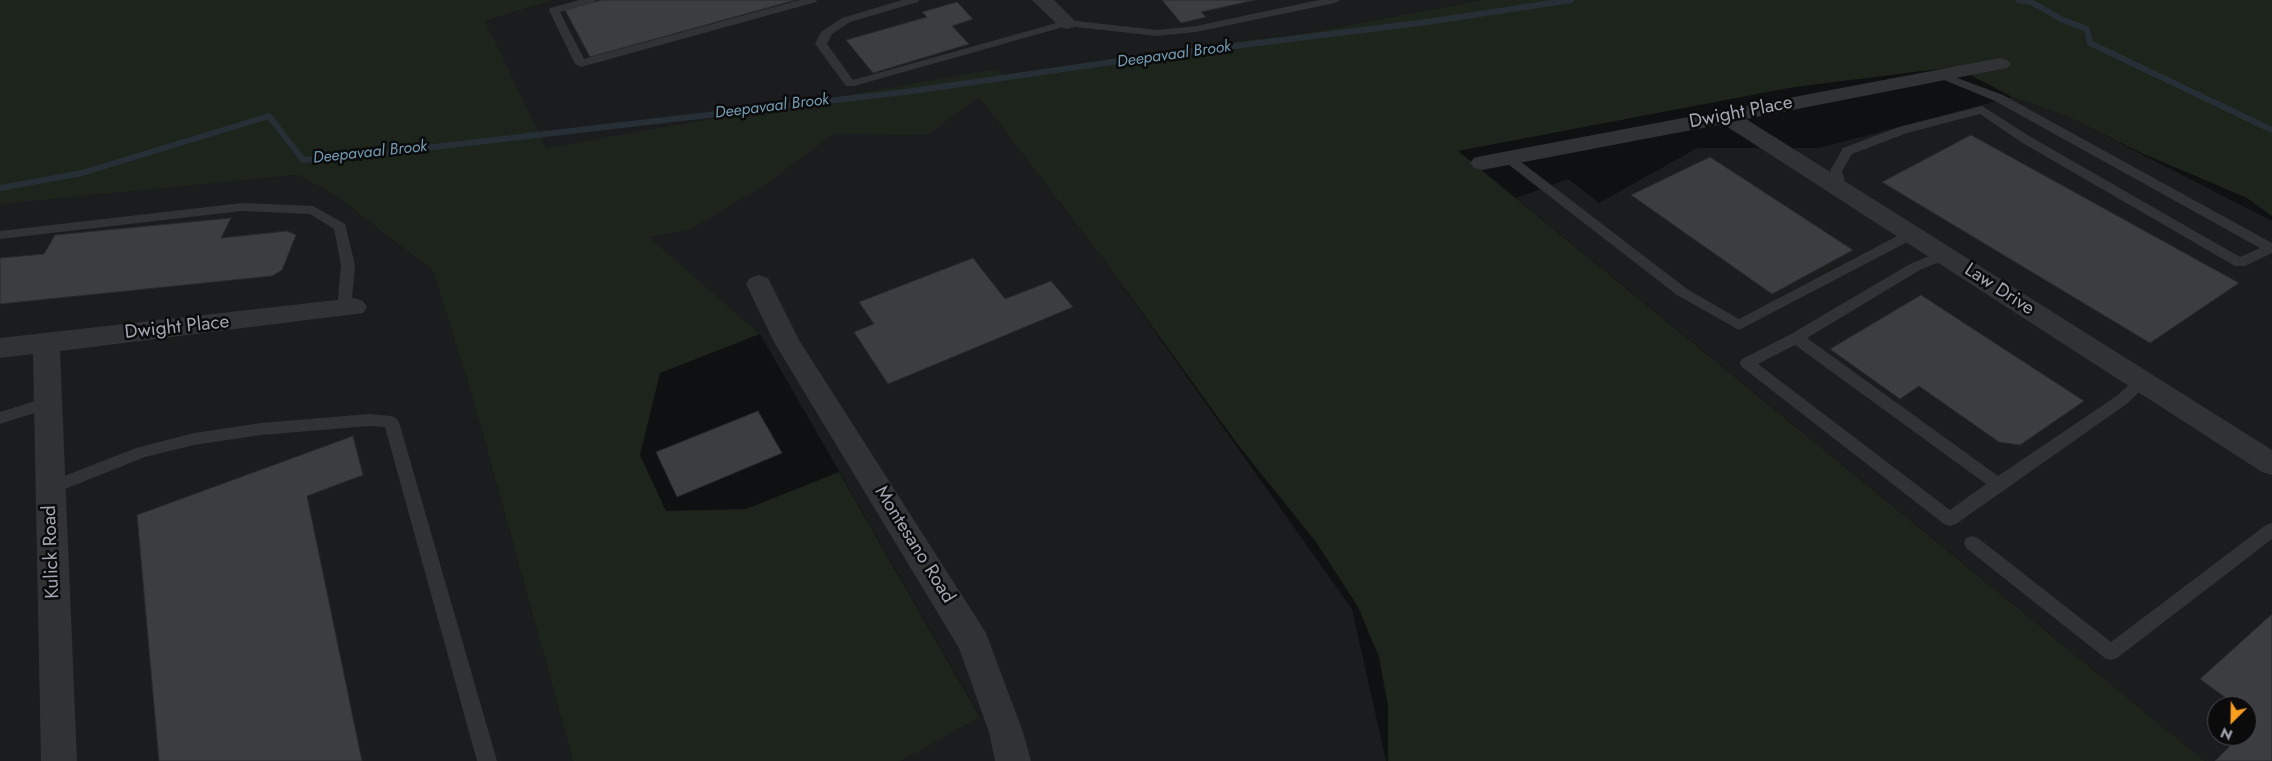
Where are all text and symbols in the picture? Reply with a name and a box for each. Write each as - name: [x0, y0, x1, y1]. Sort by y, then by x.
- water label: Deepavaal Brook: [1116, 38, 1232, 72]
- water label: Deepavaal Brook: [714, 90, 830, 124]
- street label: Dwight Place: [1687, 92, 1795, 134]
- water label: Deepavaal Brook: [312, 137, 428, 169]
- street label: Law Drive: [1960, 259, 2038, 321]
- street label: Dwight Place: [124, 311, 230, 345]
- street label: Montesano Road: [869, 482, 959, 608]
- street label: Kulick Road: [39, 505, 65, 599]
- north arrow: [2207, 696, 2257, 746]
- text: N: [2218, 723, 2236, 745]

